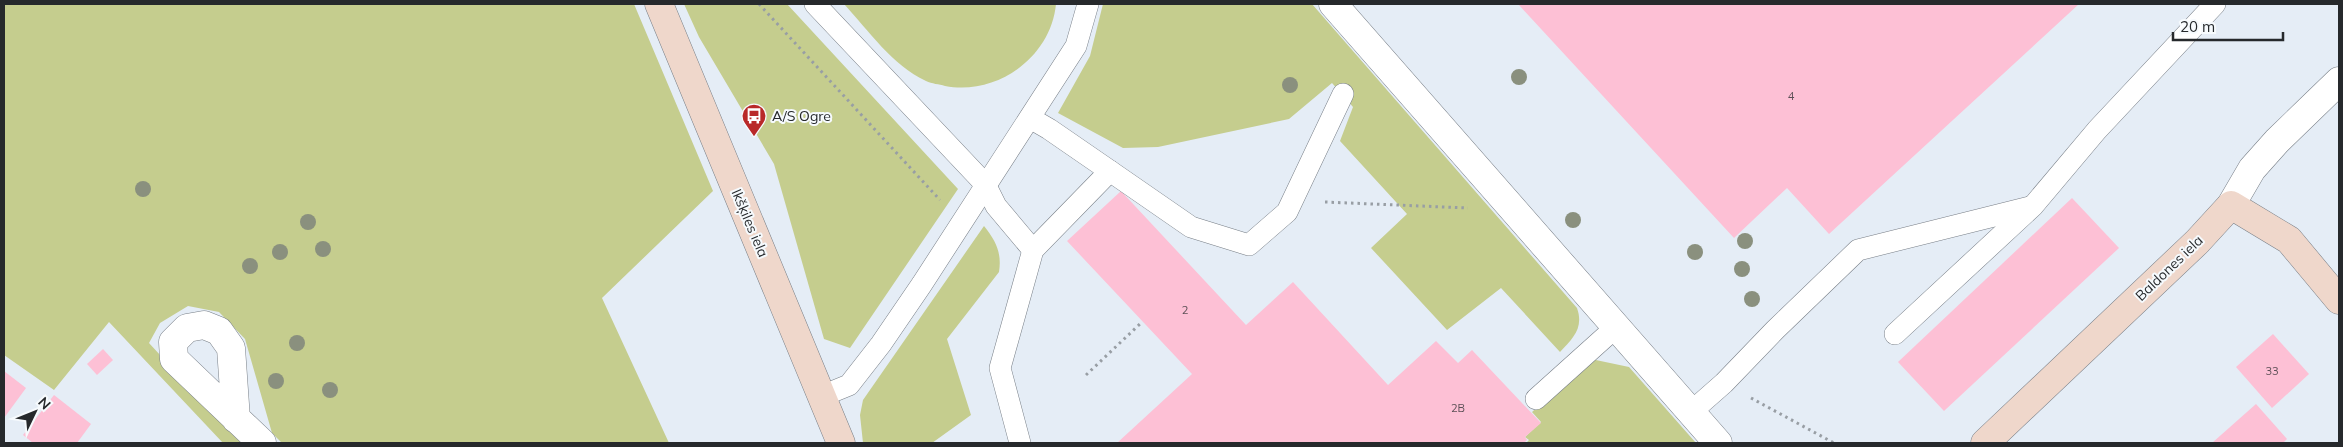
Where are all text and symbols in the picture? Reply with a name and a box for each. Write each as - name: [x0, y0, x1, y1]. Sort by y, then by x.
- scale bar: [2173, 10, 2283, 42]
- text: 20 m: [2180, 17, 2215, 36]
- house number: 4: [1788, 89, 1795, 103]
- bus stop icon: A/S Ogre: [741, 103, 767, 137]
- place label: A/S Ogre: [772, 107, 831, 125]
- street label: Ikšķiles iela: [728, 186, 772, 260]
- street label: Baldones iela: [2132, 231, 2206, 305]
- house number: 2: [1182, 303, 1189, 317]
- house number: 33: [2265, 364, 2279, 378]
- north arrow: [10, 387, 60, 437]
- text: N: [34, 393, 55, 413]
- house number: 2B: [1451, 401, 1465, 415]

